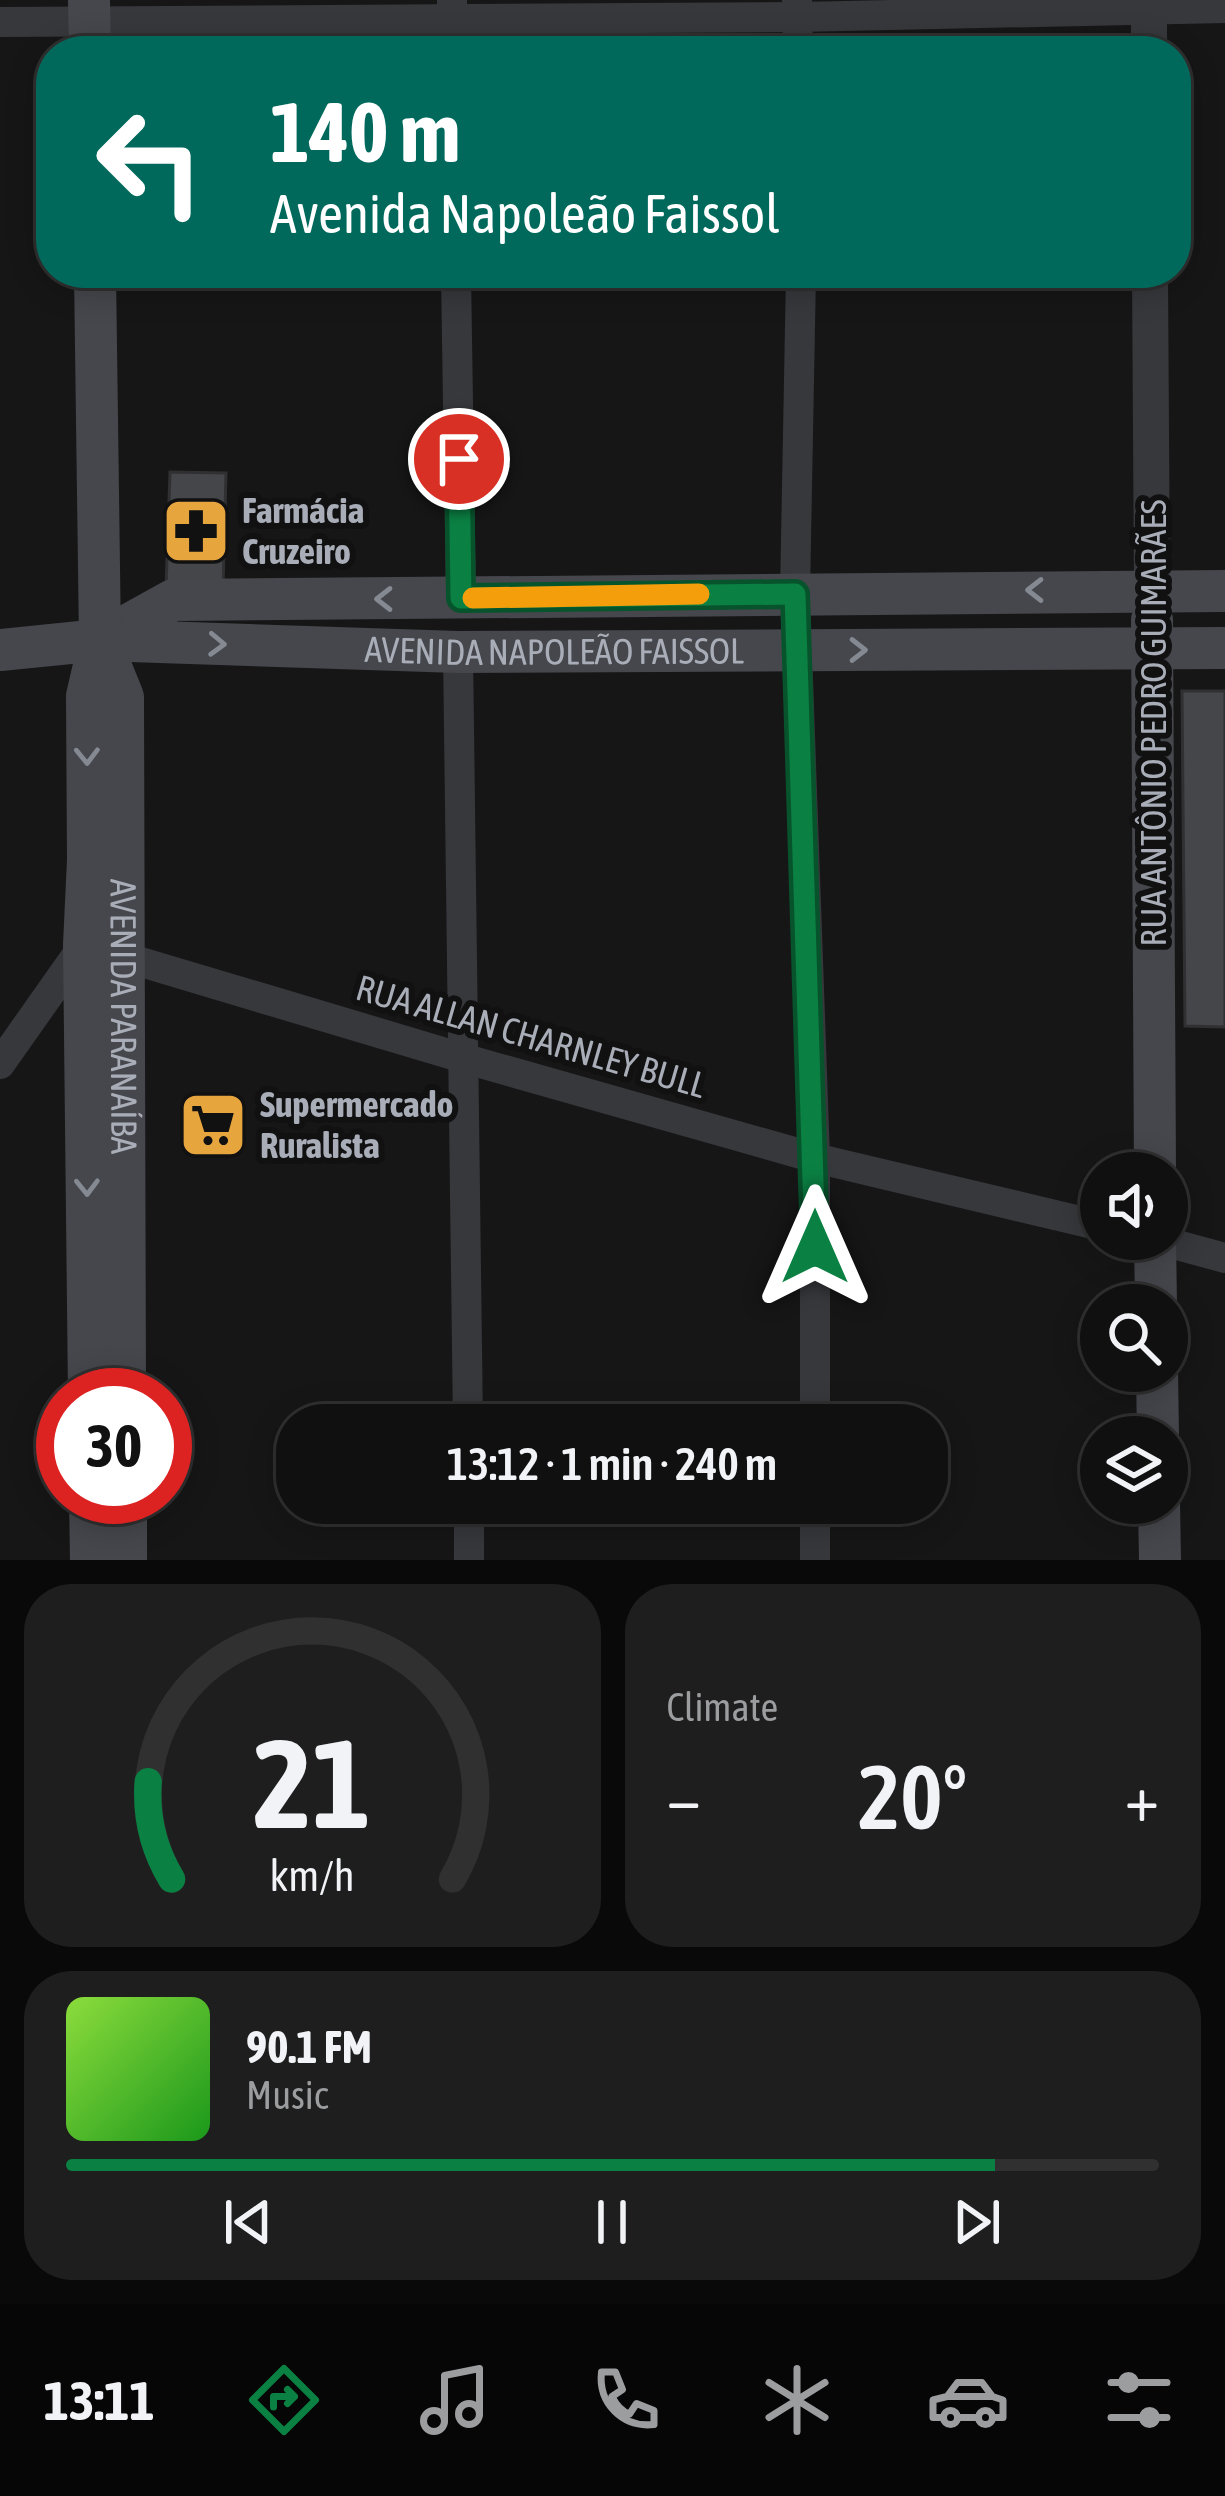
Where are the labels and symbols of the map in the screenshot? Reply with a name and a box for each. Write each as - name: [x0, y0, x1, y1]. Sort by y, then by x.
- pin: [408, 408, 510, 510]
- place label: Farmácia Cruzeiro: [242, 489, 364, 572]
- pharmacy icon: Farmácia Cruzeiro: [161, 496, 231, 566]
- street label: RUA ANTÔNIO PEDRO GUIMARÃES: [1132, 499, 1174, 947]
- one-way arrow: [1025, 577, 1043, 603]
- one-way arrow: [374, 586, 392, 612]
- street label: AVENIDA NAPOLEÃO FAISSOL: [364, 628, 744, 673]
- one-way arrow: [208, 631, 227, 657]
- one-way arrow: [850, 637, 868, 663]
- one-way arrow: [74, 748, 100, 766]
- street label: AVENIDA PARANAÍBA: [103, 879, 145, 1155]
- street label: RUA ALLAN CHARNLEY BULL: [351, 966, 711, 1106]
- place label: Supermercado Ruralista: [260, 1083, 453, 1166]
- supermarket icon: Supermercado Ruralista: [178, 1090, 248, 1160]
- one-way arrow: [74, 1178, 100, 1197]
- position arrow: [752, 1184, 878, 1310]
- speed limit sign: 30: [36, 1368, 192, 1524]

